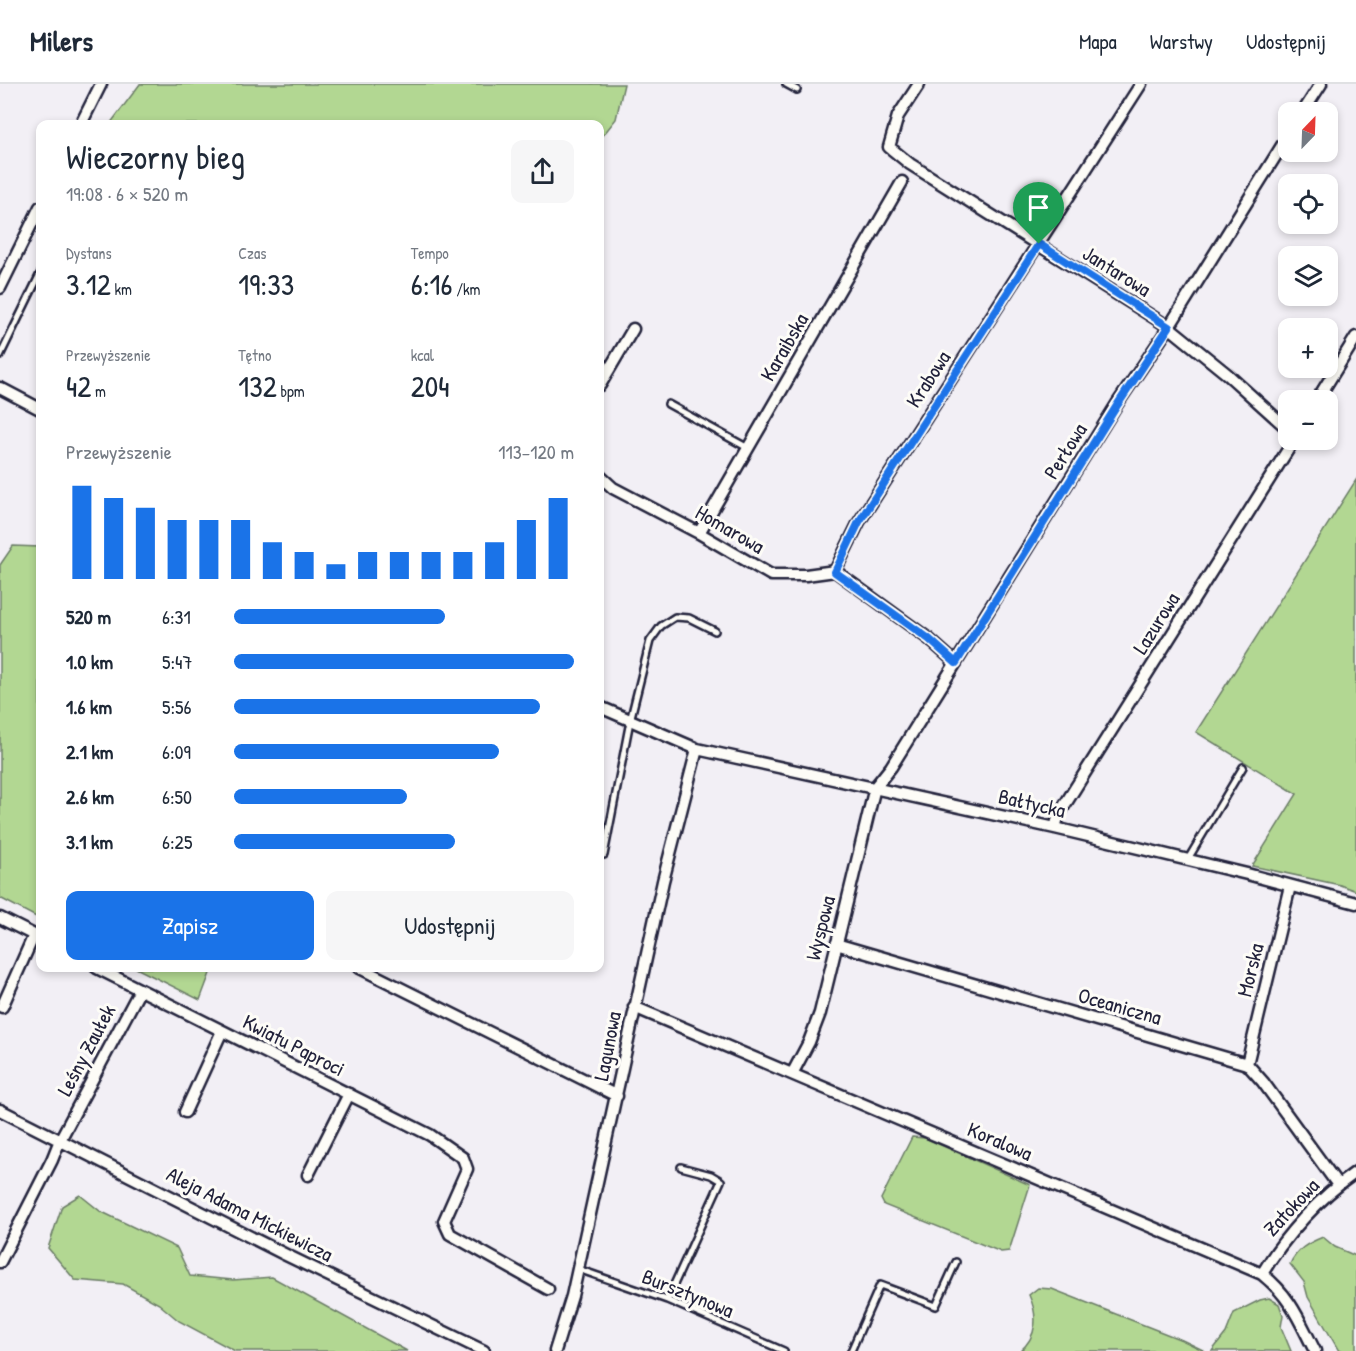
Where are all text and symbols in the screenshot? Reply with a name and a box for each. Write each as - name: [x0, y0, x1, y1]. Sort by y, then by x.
- text: Milers: [30, 22, 93, 60]
- text: Mapa: [1079, 27, 1117, 56]
- text: Warstwy: [1150, 27, 1213, 56]
- text: Udostępnij: [1246, 27, 1326, 56]
- north arrow: [1278, 102, 1338, 162]
- map controls: [1278, 102, 1338, 450]
- text: Wieczorny bieg: [66, 135, 245, 179]
- button: share: [511, 140, 574, 203]
- button: locate: [1278, 174, 1338, 234]
- text: 19:08 · 6 × 520 m: [66, 180, 188, 207]
- pin: [1013, 182, 1064, 244]
- icon: arrive: [1022, 191, 1055, 224]
- street label: Jantarowa: [1077, 239, 1157, 303]
- text: Dystans: [66, 242, 112, 264]
- text: Czas: [238, 242, 266, 264]
- text: Tempo: [411, 242, 449, 264]
- button: layers: [1278, 246, 1338, 306]
- text: 3.12: [66, 264, 111, 304]
- text: 19:33: [238, 264, 294, 304]
- text: 6:16: [411, 264, 452, 304]
- text: km: [111, 278, 132, 300]
- text: /km: [452, 278, 480, 300]
- street label: Karaibska: [753, 308, 815, 386]
- button: +: [1278, 318, 1338, 378]
- text: Przewyższenie: [66, 344, 151, 366]
- text: Tętno: [238, 344, 271, 366]
- text: kcal: [411, 344, 434, 366]
- street label: Krabowa: [899, 345, 957, 413]
- text: 42: [66, 366, 91, 406]
- text: 132: [238, 366, 277, 406]
- text: 204: [411, 366, 449, 406]
- text: m: [91, 380, 106, 402]
- text: bpm: [277, 380, 305, 402]
- button: −: [1278, 390, 1338, 450]
- street label: Perłowa: [1037, 417, 1093, 485]
- text: Przewyższenie: [66, 438, 172, 465]
- text: 113–120 m: [498, 438, 574, 465]
- street label: Homarowa: [690, 498, 770, 560]
- street label: Lazurowa: [1126, 587, 1186, 659]
- text: 520 m: [66, 603, 111, 630]
- text: 6:31: [162, 603, 191, 630]
- text: 1.0 km: [66, 648, 113, 675]
- text: 5:47: [162, 648, 193, 675]
- text: 1.6 km: [66, 693, 112, 720]
- text: 5:56: [162, 693, 192, 720]
- text: 2.1 km: [66, 738, 113, 765]
- text: 6:09: [162, 738, 191, 765]
- street label: Bałtycka: [996, 781, 1068, 825]
- text: 2.6 km: [66, 783, 114, 810]
- text: 6:50: [162, 783, 192, 810]
- text: 3.1 km: [66, 828, 113, 855]
- text: 6:25: [162, 828, 192, 855]
- button: Zapisz: [66, 891, 314, 960]
- button: Udostępnij: [326, 891, 574, 960]
- street label: Wyspowa: [798, 893, 842, 963]
- street label: Morska: [1229, 940, 1271, 1000]
- street label: Oceaniczna: [1075, 980, 1165, 1032]
- street label: Leśny Zaułek: [50, 999, 122, 1101]
- street label: Kwiatu Paproci: [238, 1007, 350, 1083]
- street label: Lagunowa: [586, 1009, 628, 1083]
- street label: Koralowa: [963, 1114, 1037, 1168]
- street label: Aleja Adama Mickiewicza: [162, 1160, 338, 1268]
- street label: Zatokowa: [1257, 1172, 1325, 1242]
- street label: Bursztynowa: [638, 1262, 738, 1324]

